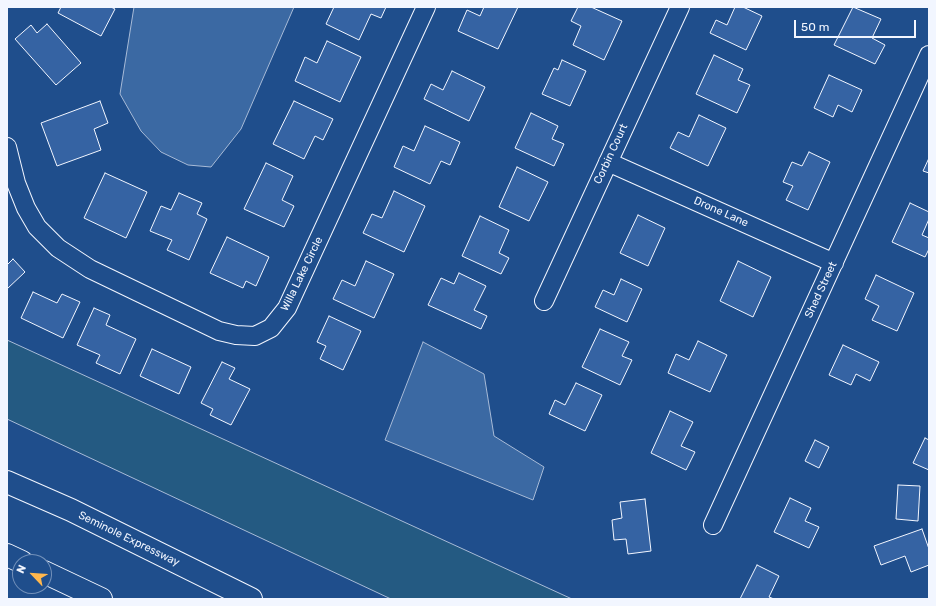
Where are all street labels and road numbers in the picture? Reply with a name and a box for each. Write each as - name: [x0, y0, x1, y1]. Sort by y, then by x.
- street label: Corbin Court: [591, 122, 631, 186]
- street label: Drone Lane: [692, 194, 750, 230]
- street label: Willa Lake Circle: [278, 235, 326, 313]
- street label: Shed Street: [802, 260, 840, 320]
- street label: Seminole Expressway: [76, 509, 182, 569]

